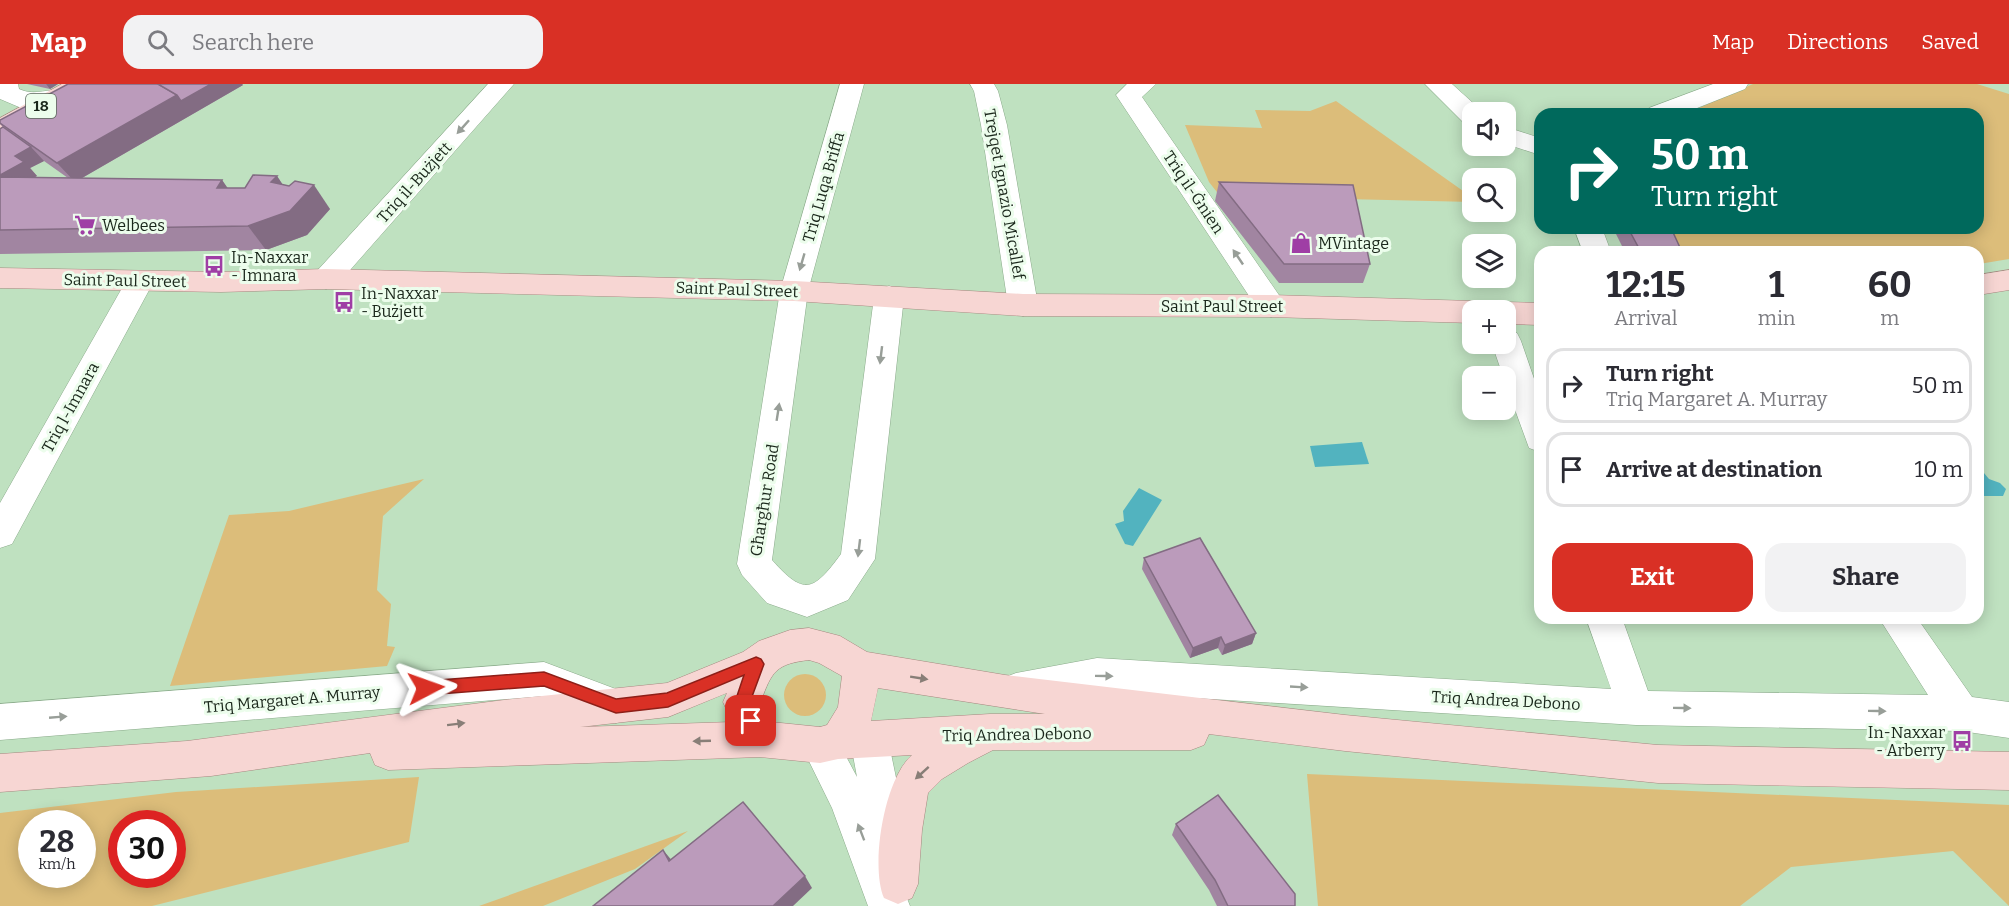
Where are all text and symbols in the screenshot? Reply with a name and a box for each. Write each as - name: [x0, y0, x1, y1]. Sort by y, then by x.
- search box: [123, 15, 543, 69]
- text: Map: [30, 26, 87, 59]
- icon: search: [144, 26, 177, 59]
- text: Search here: [192, 29, 314, 56]
- text: Map: [1712, 29, 1754, 55]
- text: Directions: [1787, 29, 1888, 55]
- text: Saved: [1921, 29, 1979, 55]
- road number: 18: [26, 94, 56, 118]
- map controls: [1462, 102, 1516, 420]
- button: sound: [1462, 102, 1516, 156]
- street label: Trejqet Ignazio Micallef: [980, 107, 1029, 282]
- one-way arrow: [456, 120, 470, 135]
- street label: Triq Luqa Briffa: [799, 130, 848, 245]
- text: 50 m: [1651, 130, 1748, 180]
- icon: right: [1552, 132, 1630, 210]
- street label: Triq il-Bużjett: [373, 138, 456, 227]
- street label: Triq il-Ġnien: [1159, 147, 1228, 237]
- button: search: [1462, 168, 1516, 222]
- text: Turn right: [1651, 181, 1778, 213]
- supermarket icon: Welbees: [73, 213, 97, 237]
- place label: Welbees: [102, 216, 165, 235]
- shop icon: MVintage: [1289, 231, 1313, 255]
- place label: MVintage: [1318, 234, 1389, 253]
- button: layers: [1462, 234, 1516, 288]
- place label: In-Naxxar - Imnara: [231, 248, 308, 285]
- one-way arrow: [1232, 250, 1244, 266]
- one-way arrow: [797, 253, 806, 271]
- bus stop icon: In-Naxxar - Imnara: [202, 254, 226, 278]
- text: 12:15: [1606, 263, 1686, 307]
- text: 1: [1769, 263, 1784, 307]
- text: 60: [1868, 263, 1912, 307]
- street label: Saint Paul Street: [64, 270, 187, 291]
- street label: Saint Paul Street: [675, 278, 799, 301]
- place label: In-Naxxar - Bużjett: [361, 284, 438, 321]
- bus stop icon: In-Naxxar - Bużjett: [332, 290, 356, 314]
- street label: Saint Paul Street: [1161, 297, 1284, 316]
- button: +: [1462, 300, 1516, 354]
- text: Arrival: [1614, 306, 1678, 330]
- text: min: [1758, 306, 1796, 330]
- text: m: [1880, 306, 1899, 330]
- one-way arrow: [876, 345, 886, 364]
- street label: Triq l-Imnara: [38, 359, 103, 456]
- text: Turn right: [1606, 360, 1714, 387]
- button: −: [1462, 366, 1516, 420]
- icon: right: [1555, 369, 1588, 402]
- text: 50 m: [1912, 372, 1963, 399]
- text: Triq Margaret A. Murray: [1606, 387, 1827, 411]
- one-way arrow: [773, 402, 782, 421]
- street label: Għargħur Road: [746, 442, 783, 558]
- icon: arrive: [1555, 453, 1588, 486]
- text: Arrive at destination: [1606, 456, 1822, 483]
- text: 10 m: [1915, 456, 1963, 483]
- one-way arrow: [854, 539, 864, 558]
- button: Exit: [1552, 543, 1753, 612]
- button: Share: [1765, 543, 1966, 612]
- position arrow: [394, 656, 458, 720]
- one-way arrow: [1095, 671, 1114, 680]
- one-way arrow: [910, 674, 929, 683]
- street label: Triq Margaret A. Murray: [203, 682, 382, 717]
- one-way arrow: [1289, 682, 1308, 692]
- street label: Triq Andrea Debono: [1431, 687, 1581, 714]
- pin: [725, 695, 776, 746]
- icon: arrive: [734, 704, 767, 737]
- one-way arrow: [1673, 704, 1692, 713]
- one-way arrow: [1868, 707, 1887, 716]
- one-way arrow: [49, 713, 68, 722]
- one-way arrow: [446, 720, 465, 729]
- place label: In-Naxxar - Arberry: [1868, 723, 1946, 760]
- street label: Triq Andrea Debono: [942, 724, 1092, 745]
- bus stop icon: In-Naxxar - Arberry: [1950, 729, 1974, 753]
- one-way arrow: [692, 737, 711, 746]
- one-way arrow: [916, 765, 930, 779]
- speed limit sign: 30: [108, 810, 186, 888]
- one-way arrow: [855, 823, 865, 841]
- text: 28: [40, 824, 74, 860]
- text: km/h: [38, 855, 76, 873]

